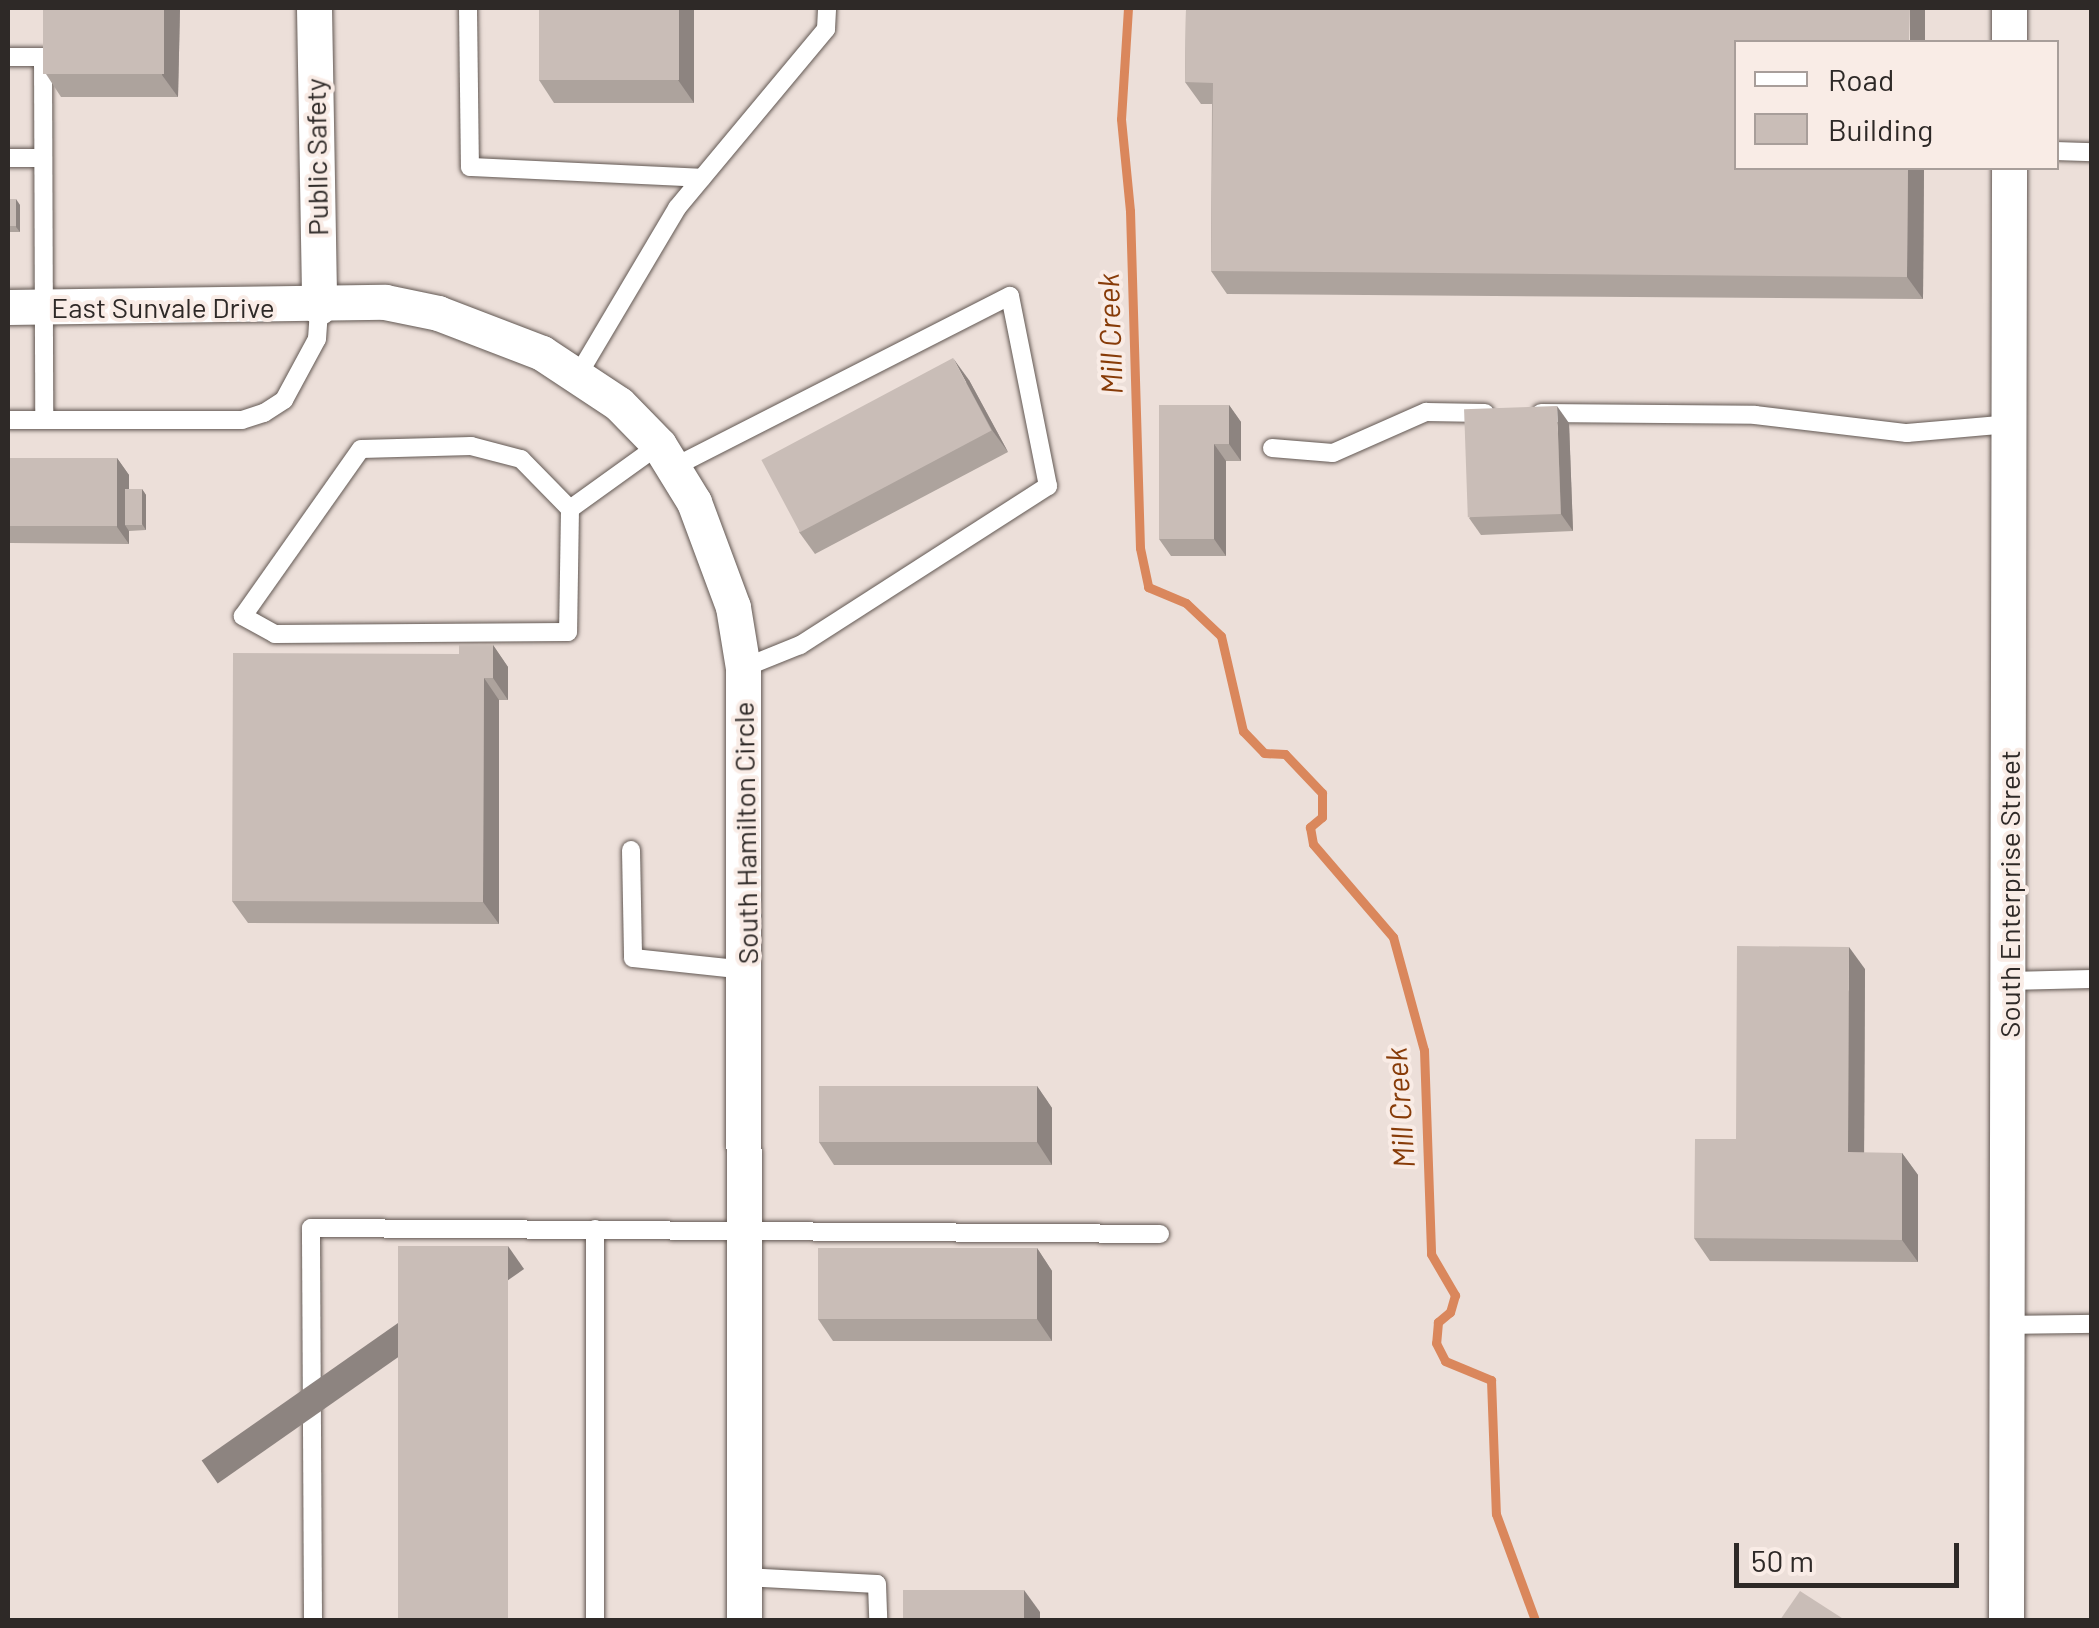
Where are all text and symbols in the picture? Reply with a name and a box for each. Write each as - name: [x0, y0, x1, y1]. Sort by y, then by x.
- legend: [1734, 40, 2059, 170]
- text: Road: [1828, 61, 1894, 97]
- street label: Public Safety: [298, 78, 334, 236]
- text: Building: [1828, 111, 1933, 147]
- water label: Mill Creek: [1089, 273, 1129, 395]
- street label: East Sunvale Drive: [51, 290, 275, 324]
- street label: South Hamilton Circle: [726, 701, 764, 965]
- street label: South Enterprise Street: [1992, 750, 2026, 1038]
- water label: Mill Creek: [1377, 1046, 1421, 1170]
- scale bar: [1739, 1523, 1964, 1585]
- text: 50 m: [1751, 1542, 1814, 1578]

